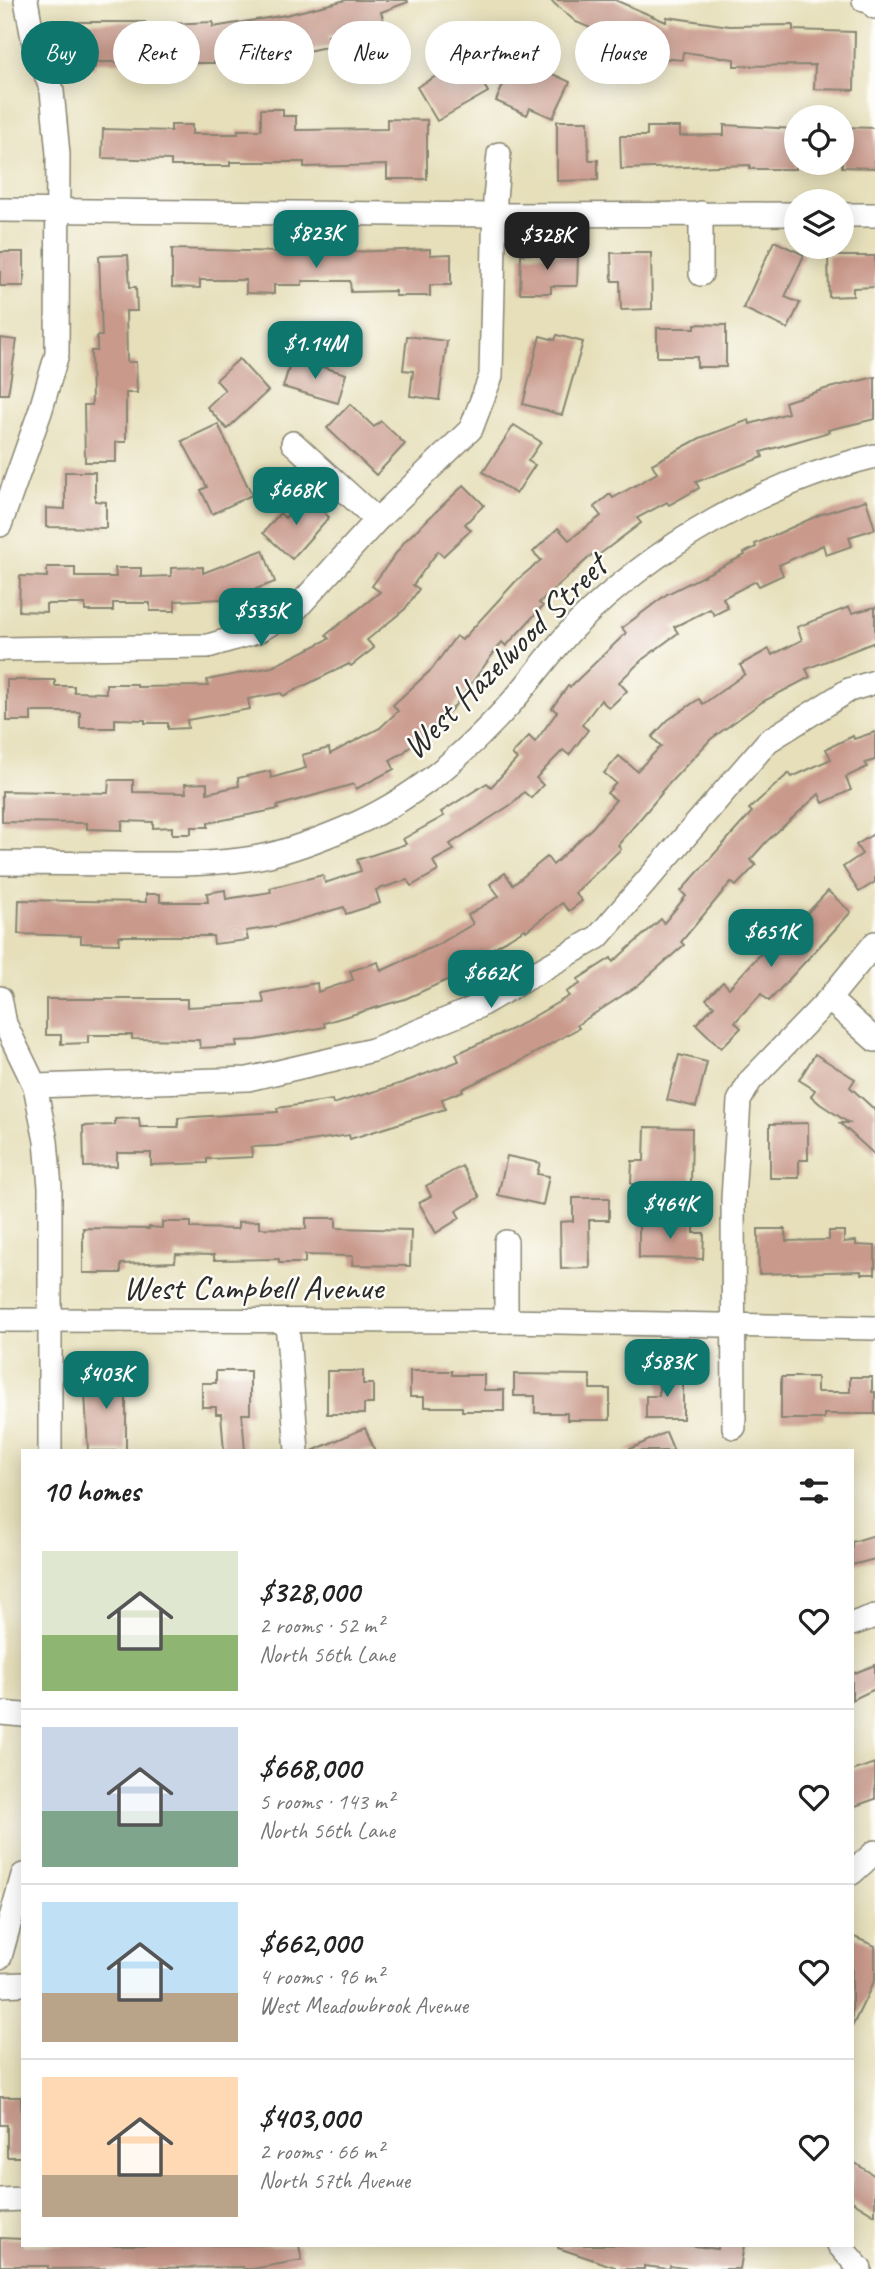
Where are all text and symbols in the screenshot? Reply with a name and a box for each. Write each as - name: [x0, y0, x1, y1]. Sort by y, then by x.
- chip: Buy: [21, 21, 99, 84]
- chip: Rent: [113, 21, 200, 84]
- chip: Filters: [214, 21, 314, 84]
- chip: New: [328, 21, 411, 84]
- chip: Apartment: [425, 21, 561, 84]
- chip: House: [575, 21, 670, 84]
- map controls: [784, 105, 854, 259]
- button: locate: [784, 105, 854, 175]
- button: layers: [784, 189, 854, 259]
- pin: $823K: [267, 210, 365, 270]
- pin: $328K: [498, 212, 596, 272]
- text: $823K: [289, 218, 343, 247]
- text: $328K: [520, 220, 574, 249]
- pin: $1.14M: [258, 322, 372, 381]
- text: $1.14M: [284, 329, 346, 358]
- pin: $668K: [247, 468, 345, 527]
- text: $668K: [269, 475, 323, 504]
- street label: West Hazelwood Street: [392, 541, 620, 769]
- pin: $535K: [212, 588, 310, 648]
- text: $535K: [235, 596, 287, 625]
- pin: $651K: [722, 909, 820, 969]
- text: $651K: [744, 917, 798, 946]
- pin: $662K: [442, 950, 540, 1010]
- text: $662K: [464, 958, 518, 987]
- pin: $464K: [621, 1182, 719, 1241]
- text: $464K: [643, 1189, 697, 1218]
- street label: West Campbell Avenue: [123, 1265, 386, 1310]
- pin: $583K: [618, 1340, 716, 1399]
- text: $583K: [641, 1347, 693, 1376]
- pin: $403K: [57, 1352, 155, 1411]
- text: $403K: [79, 1359, 133, 1388]
- text: 10 homes: [42, 1472, 140, 1510]
- icon: filters: [795, 1472, 833, 1510]
- text: $328,000: [259, 1573, 359, 1611]
- icon: home: [98, 1579, 182, 1663]
- icon: heart: [795, 1602, 833, 1640]
- text: 2 rooms · 52 m²: [259, 1611, 383, 1640]
- text: North 56th Lane: [259, 1640, 395, 1669]
- text: $668,000: [259, 1749, 361, 1787]
- icon: home: [98, 1755, 182, 1839]
- icon: heart: [795, 1778, 833, 1816]
- text: 5 rooms · 143 m²: [259, 1787, 394, 1816]
- text: North 56th Lane: [259, 1816, 395, 1845]
- text: $662,000: [259, 1924, 361, 1962]
- icon: home: [98, 1930, 182, 2014]
- icon: heart: [795, 1953, 833, 1991]
- text: 4 rooms · 96 m²: [259, 1962, 383, 1991]
- text: West Meadowbrook Avenue: [259, 1991, 468, 2020]
- text: $403,000: [259, 2099, 359, 2137]
- icon: home: [98, 2105, 182, 2189]
- icon: heart: [795, 2128, 833, 2166]
- text: 2 rooms · 66 m²: [259, 2137, 383, 2166]
- text: North 57th Avenue: [259, 2166, 410, 2195]

